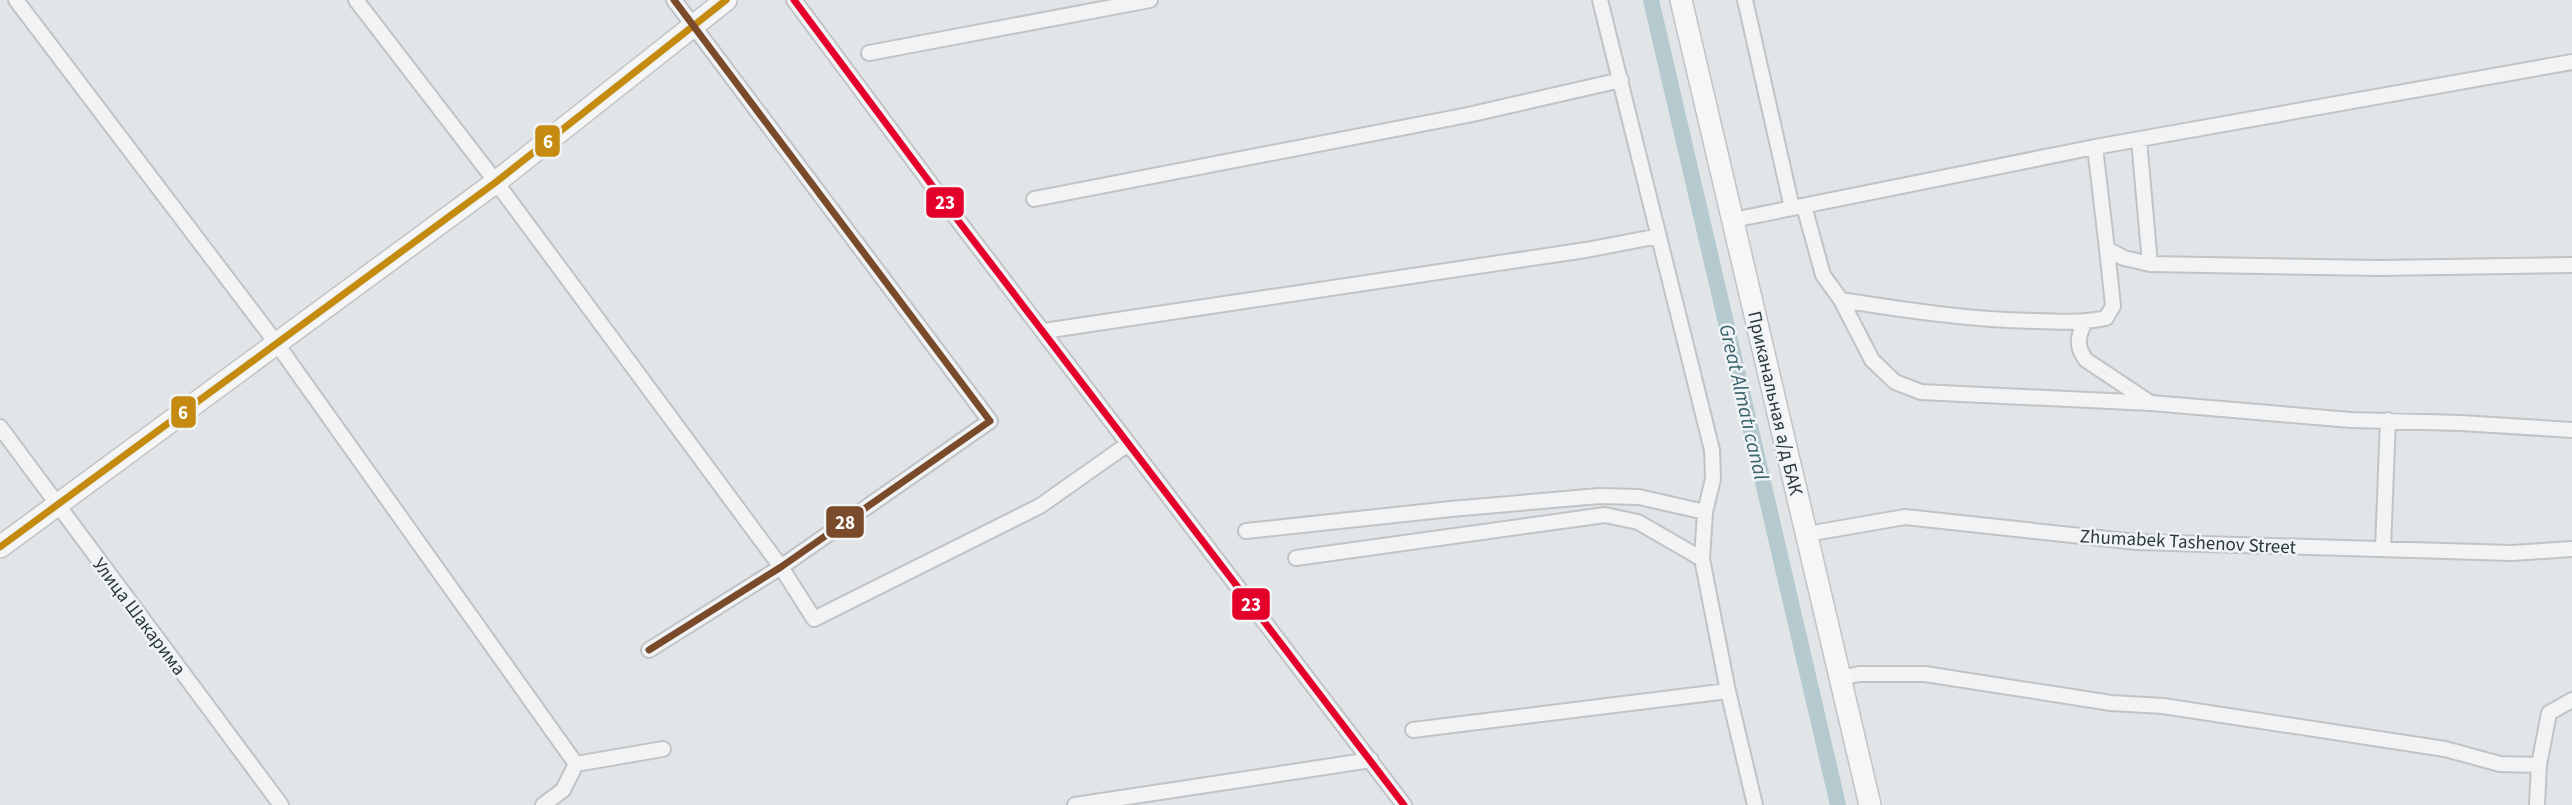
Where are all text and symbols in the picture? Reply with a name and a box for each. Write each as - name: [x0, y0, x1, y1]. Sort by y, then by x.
- line badge: 6: [534, 124, 561, 158]
- text: 6: [543, 129, 553, 156]
- line badge: 23: [925, 186, 965, 219]
- text: 23: [935, 190, 955, 217]
- street label: Приканальная а/д БАК: [1740, 309, 1809, 498]
- water label: Great Almatı canal: [1711, 321, 1777, 484]
- line badge: 6: [170, 395, 197, 429]
- text: 6: [178, 400, 188, 427]
- line badge: 28: [825, 505, 865, 539]
- text: 28: [835, 510, 855, 537]
- street label: Zhumabek Tashenov Street: [2079, 523, 2297, 562]
- street label: Улица Шакарима: [86, 552, 192, 681]
- line badge: 23: [1231, 587, 1271, 621]
- text: 23: [1241, 592, 1261, 619]

